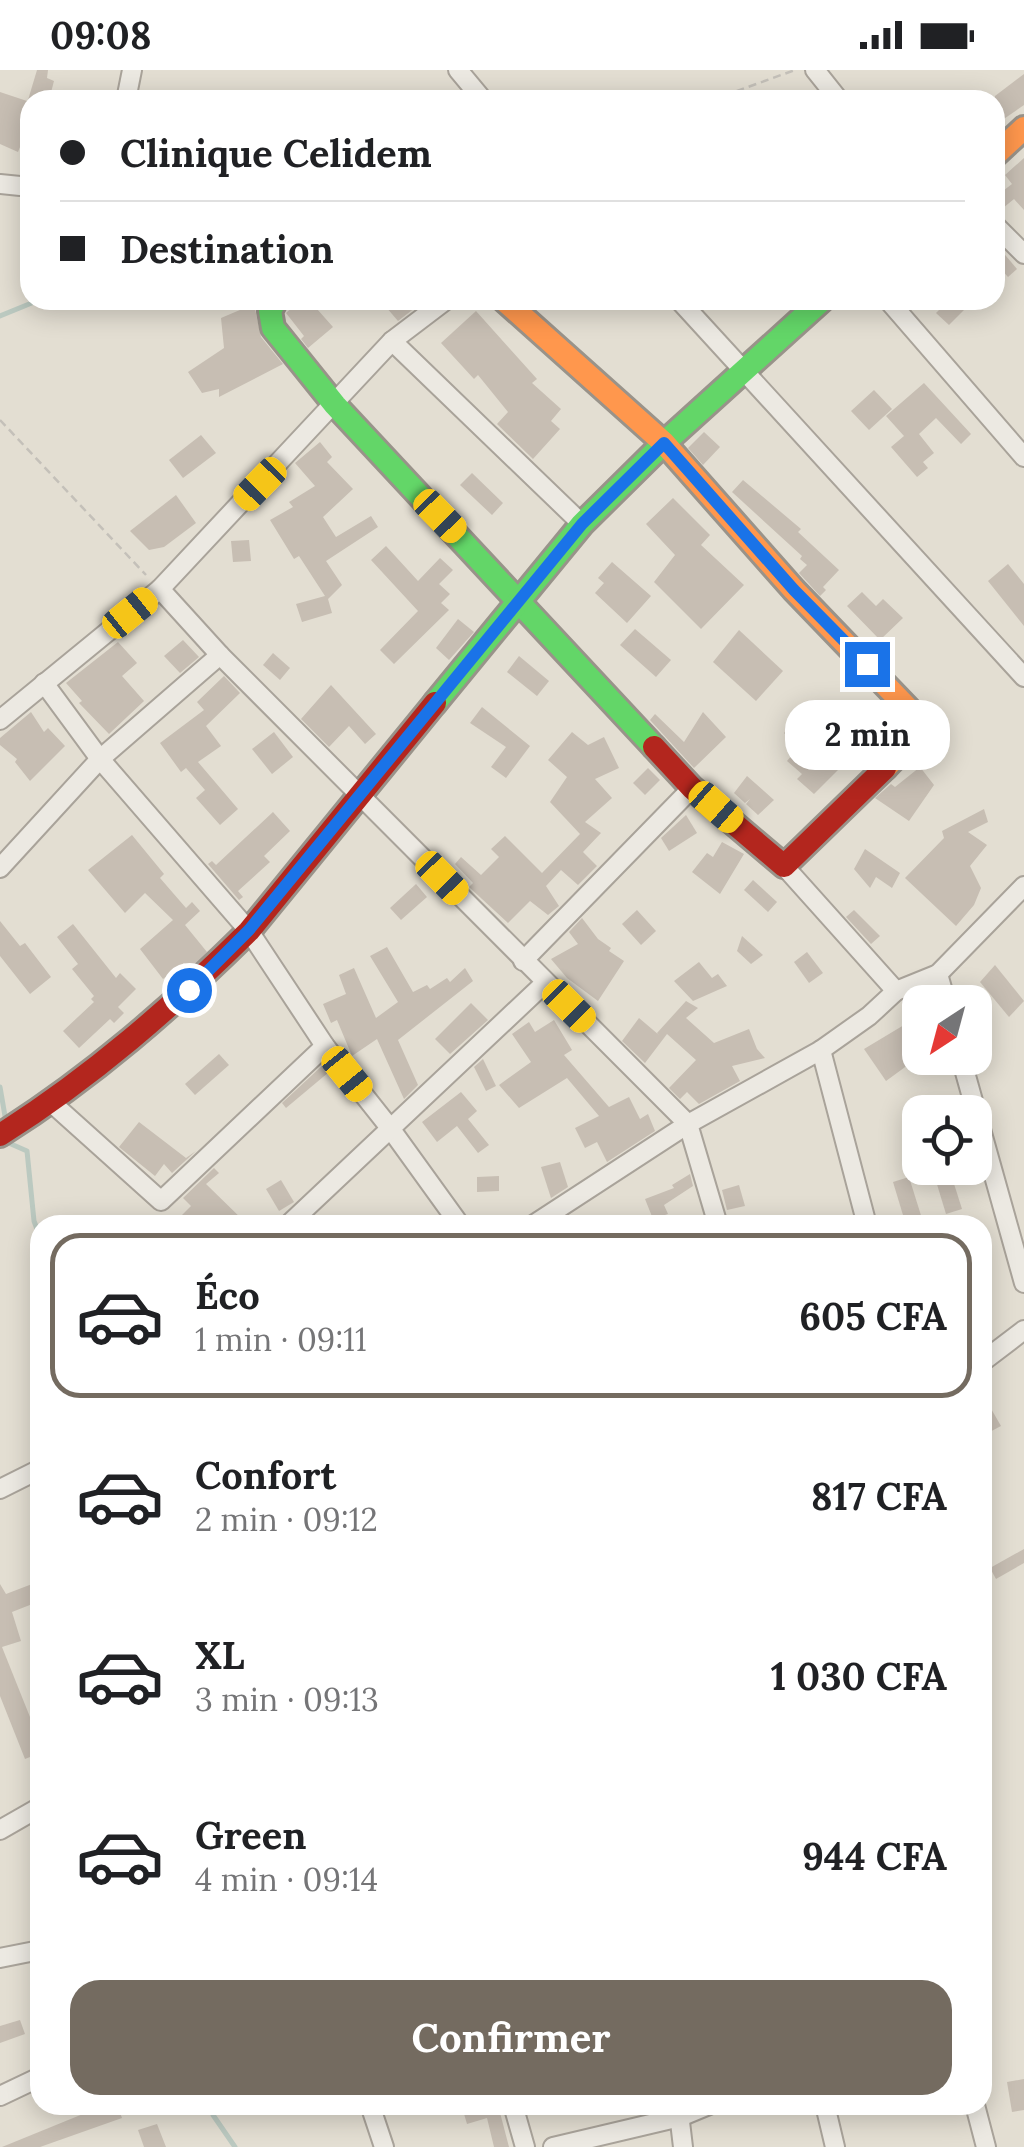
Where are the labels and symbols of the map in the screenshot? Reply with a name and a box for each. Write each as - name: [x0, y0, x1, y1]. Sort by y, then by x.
- car: [228, 452, 292, 516]
- car: [408, 484, 472, 548]
- car: [97, 582, 163, 644]
- route end: [845, 642, 890, 687]
- callout: 2 min: [784, 699, 950, 769]
- car: [684, 776, 748, 838]
- car: [410, 846, 474, 910]
- route start: [167, 968, 212, 1013]
- car: [537, 974, 601, 1038]
- north arrow: [902, 985, 992, 1075]
- car: [316, 1041, 378, 1107]

